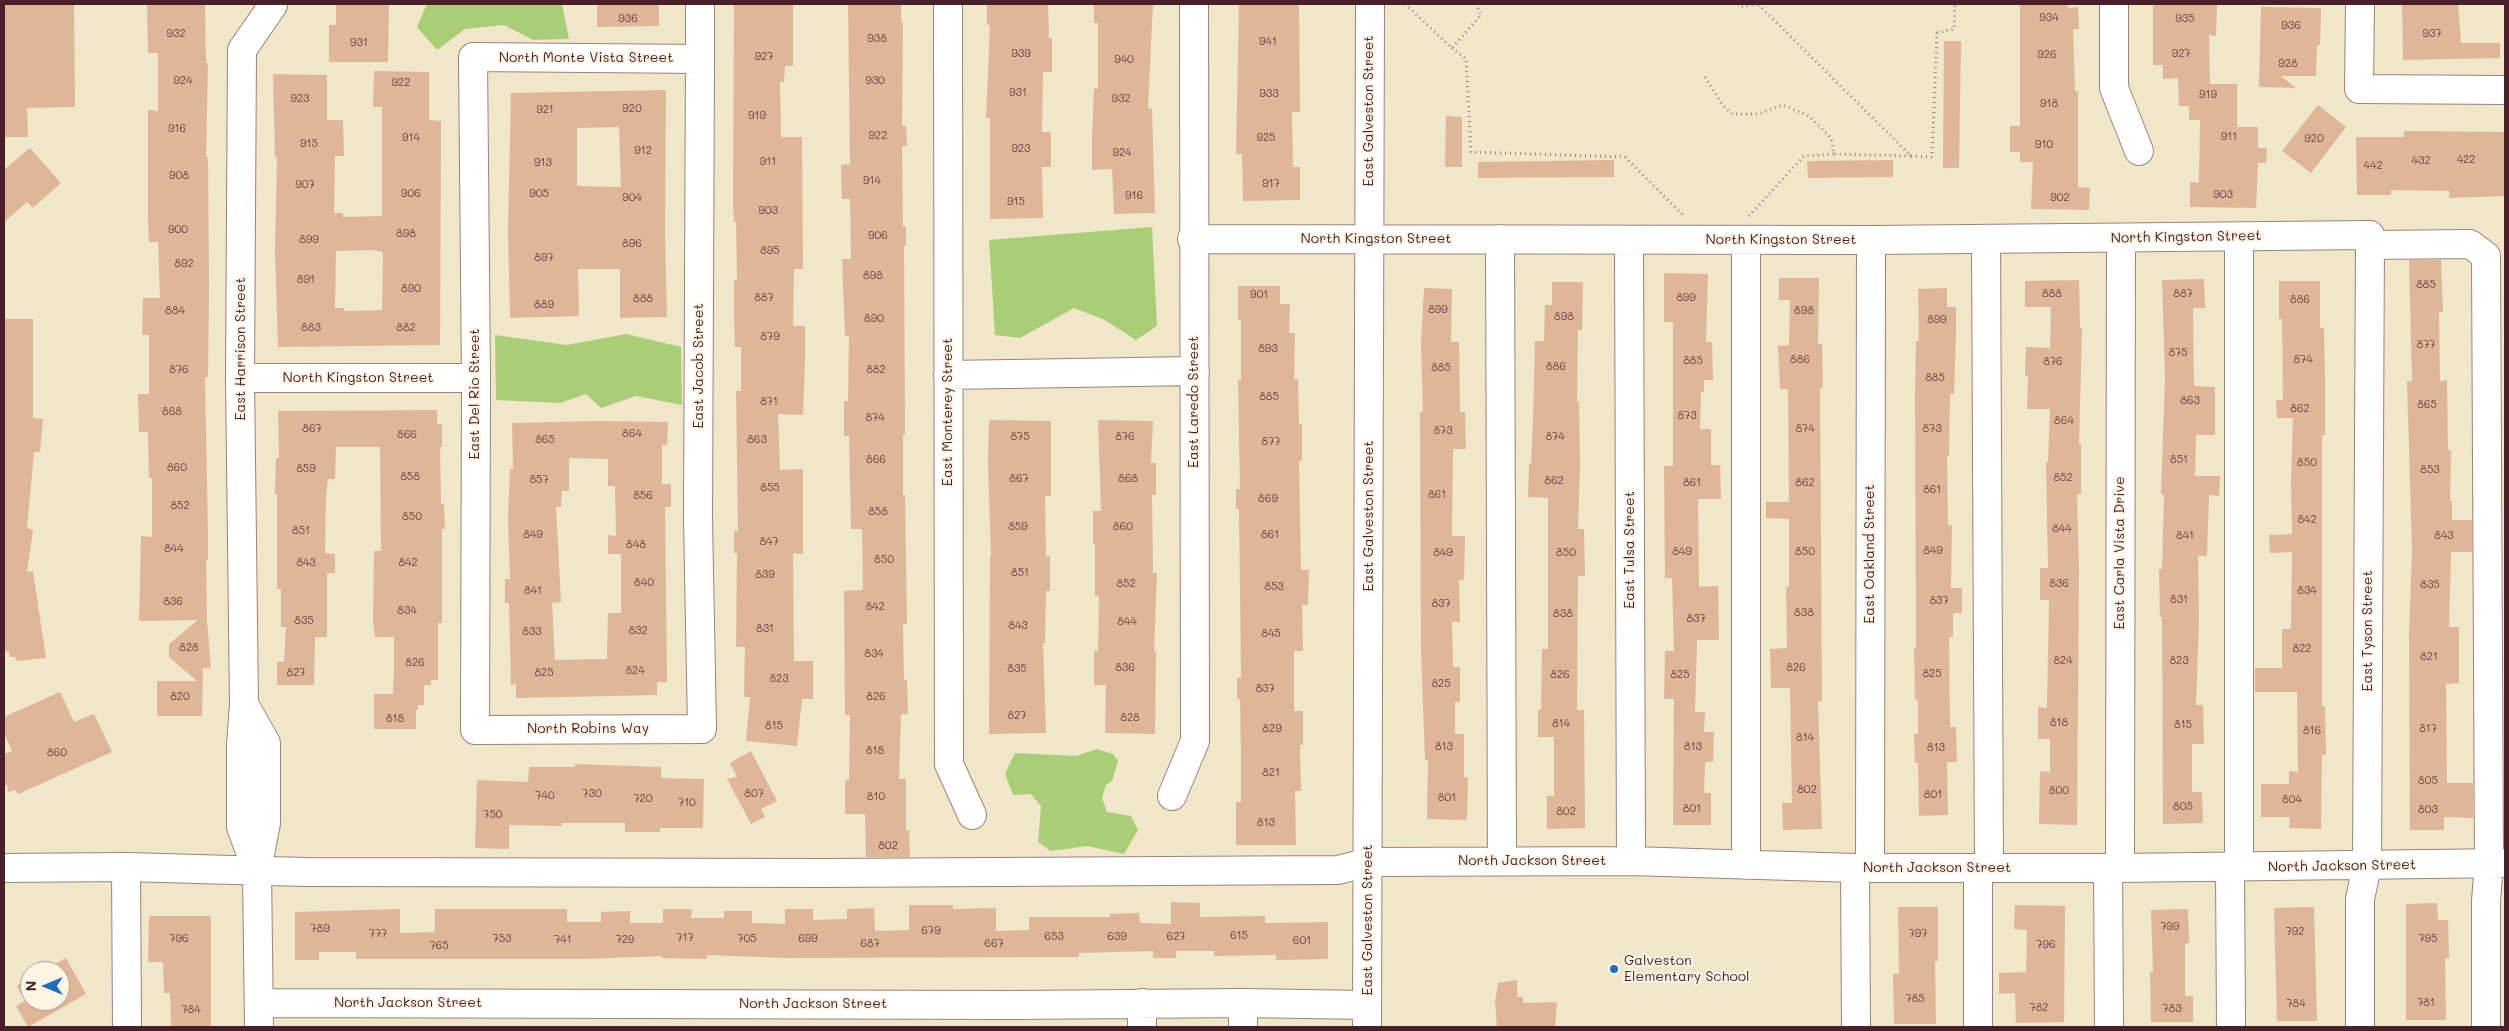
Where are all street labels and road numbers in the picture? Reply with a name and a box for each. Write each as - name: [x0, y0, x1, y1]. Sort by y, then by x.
- street label: East Galveston Street: [1361, 36, 1377, 186]
- street label: North Monte Vista Street: [499, 50, 673, 66]
- street label: North Kingston Street: [2110, 227, 2262, 247]
- street label: North Kingston Street: [1301, 231, 1451, 247]
- street label: North Kingston Street: [1706, 232, 1856, 248]
- street label: East Harrison Street: [233, 277, 249, 421]
- street label: East Jacob Street: [691, 303, 707, 429]
- street label: East Del Rio Street: [467, 328, 483, 460]
- street label: East Laredo Street: [1186, 336, 1202, 468]
- street label: East Monterey Street: [940, 338, 956, 486]
- street label: North Kingston Street: [283, 370, 433, 386]
- street label: East Galveston Street: [1361, 441, 1377, 591]
- street label: East Carla Vista Drive: [2112, 476, 2128, 630]
- street label: East Oakland Street: [1862, 484, 1878, 624]
- street label: East Tulsa Street: [1622, 491, 1638, 609]
- street label: East Tyson Street: [2360, 570, 2376, 692]
- street label: North Robins Way: [527, 721, 649, 737]
- street label: East Galveston Street: [1360, 845, 1376, 995]
- street label: North Jackson Street: [1458, 853, 1606, 869]
- street label: North Jackson Street: [2268, 856, 2416, 876]
- street label: North Jackson Street: [1863, 860, 2011, 876]
- street label: North Jackson Street: [334, 995, 482, 1011]
- street label: North Jackson Street: [739, 996, 887, 1012]

